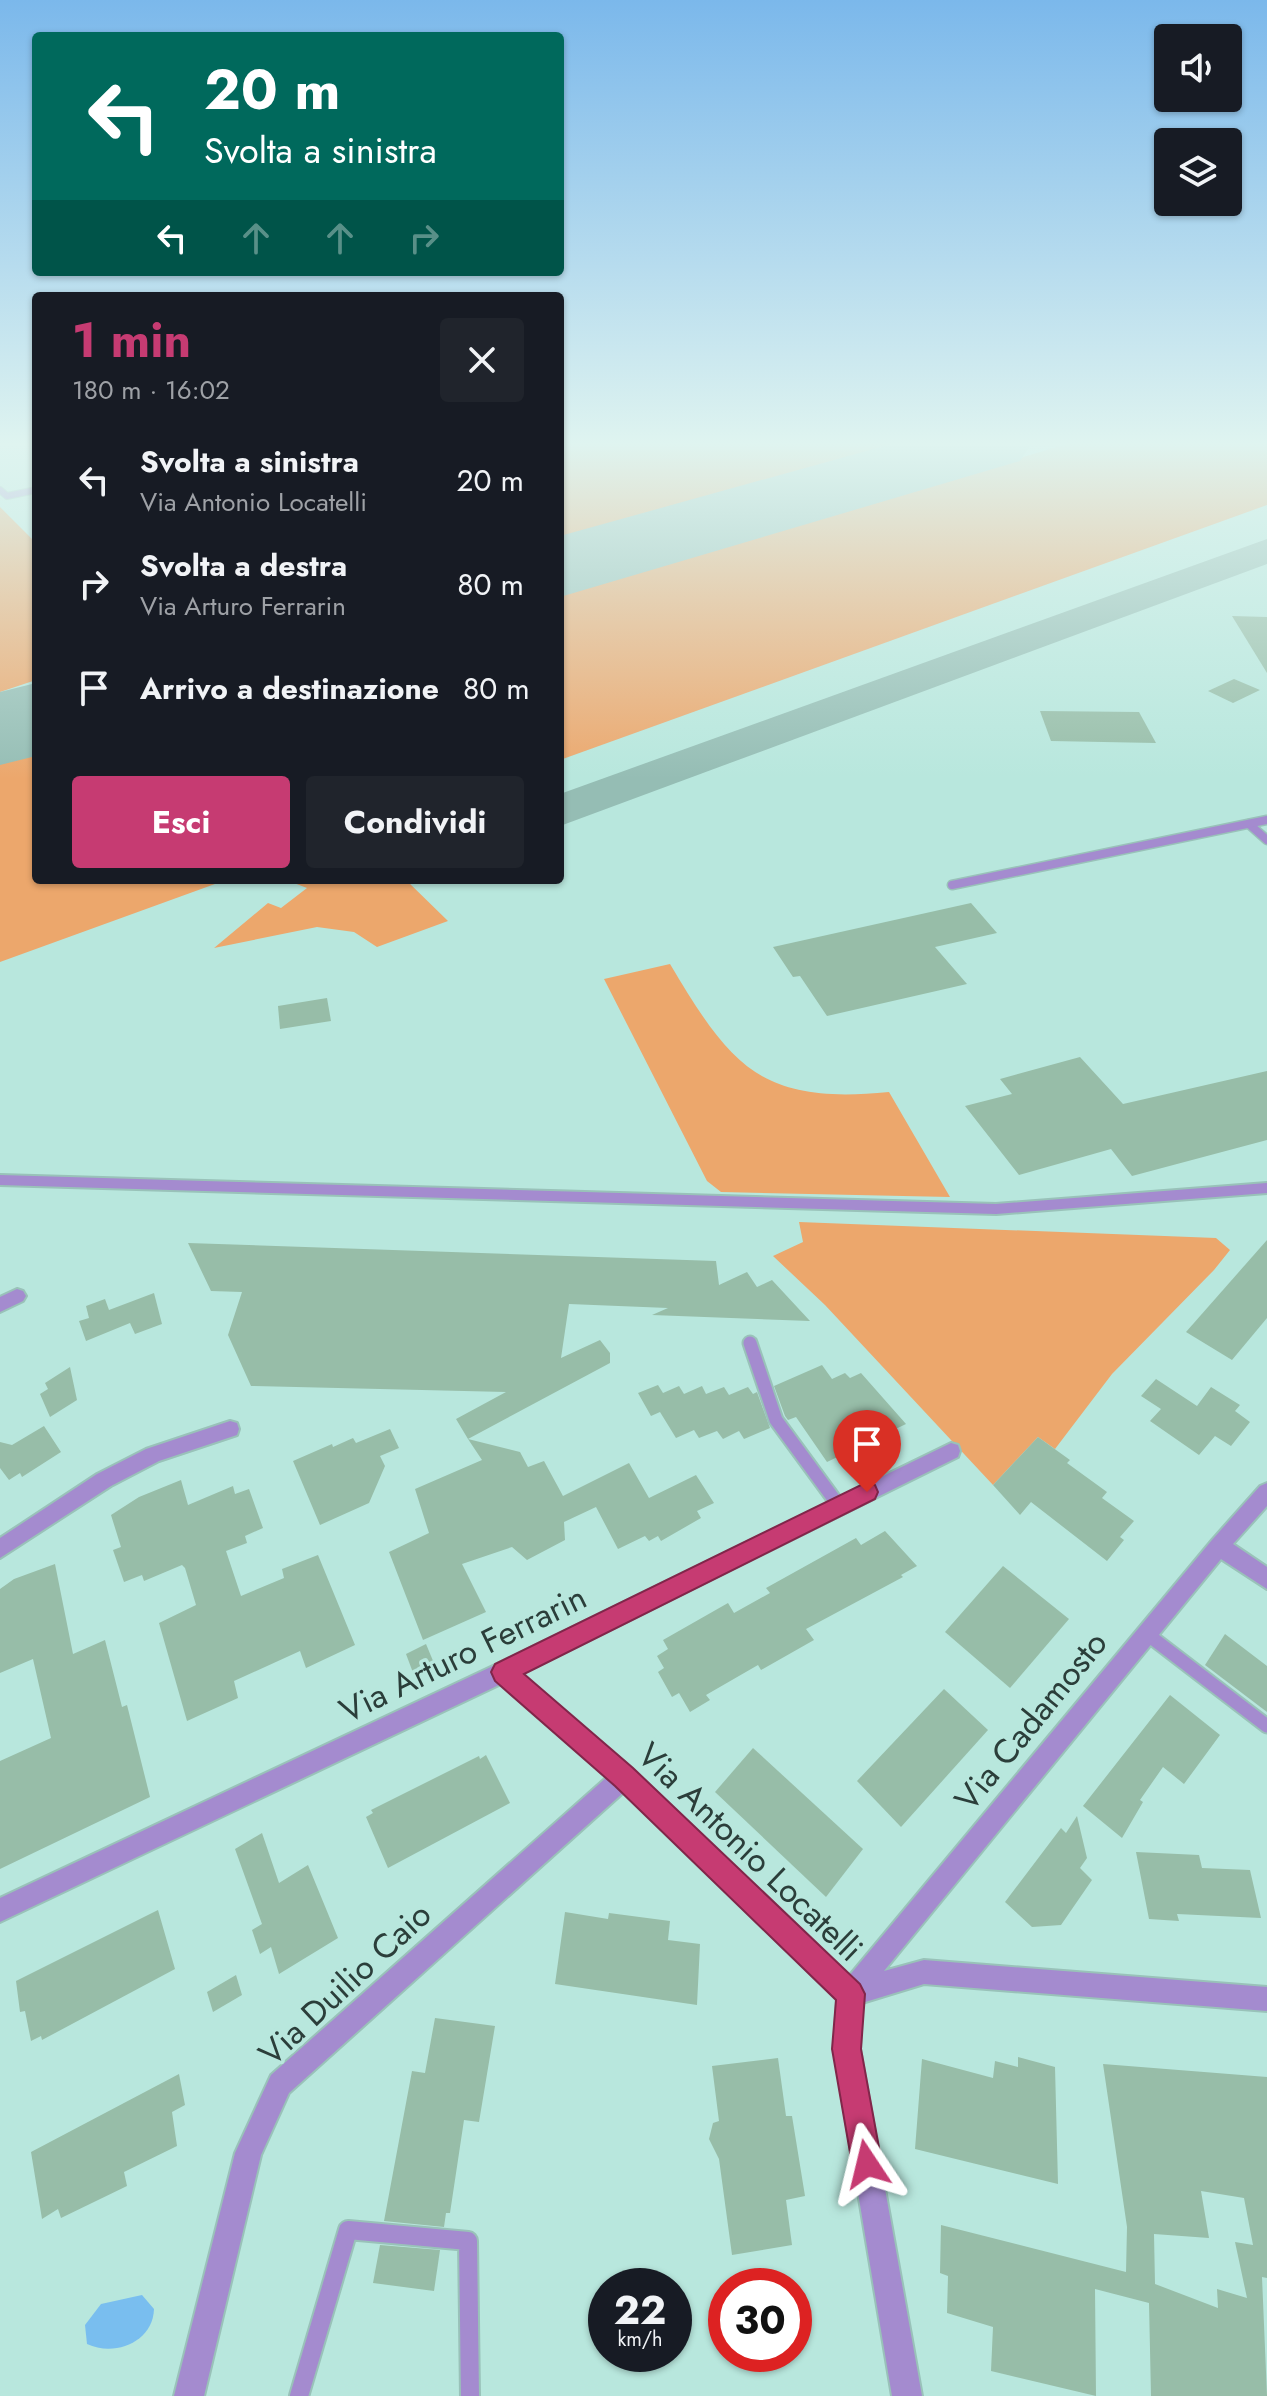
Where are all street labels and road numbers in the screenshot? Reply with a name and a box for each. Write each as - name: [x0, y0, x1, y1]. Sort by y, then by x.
- street label: Via Arturo Ferrarin: [331, 1573, 595, 1735]
- street label: Via Cadamosto: [943, 1621, 1119, 1821]
- street label: Via Antonio Locatelli: [626, 1731, 874, 1973]
- street label: Via Duilio Caio: [248, 1891, 442, 2077]

